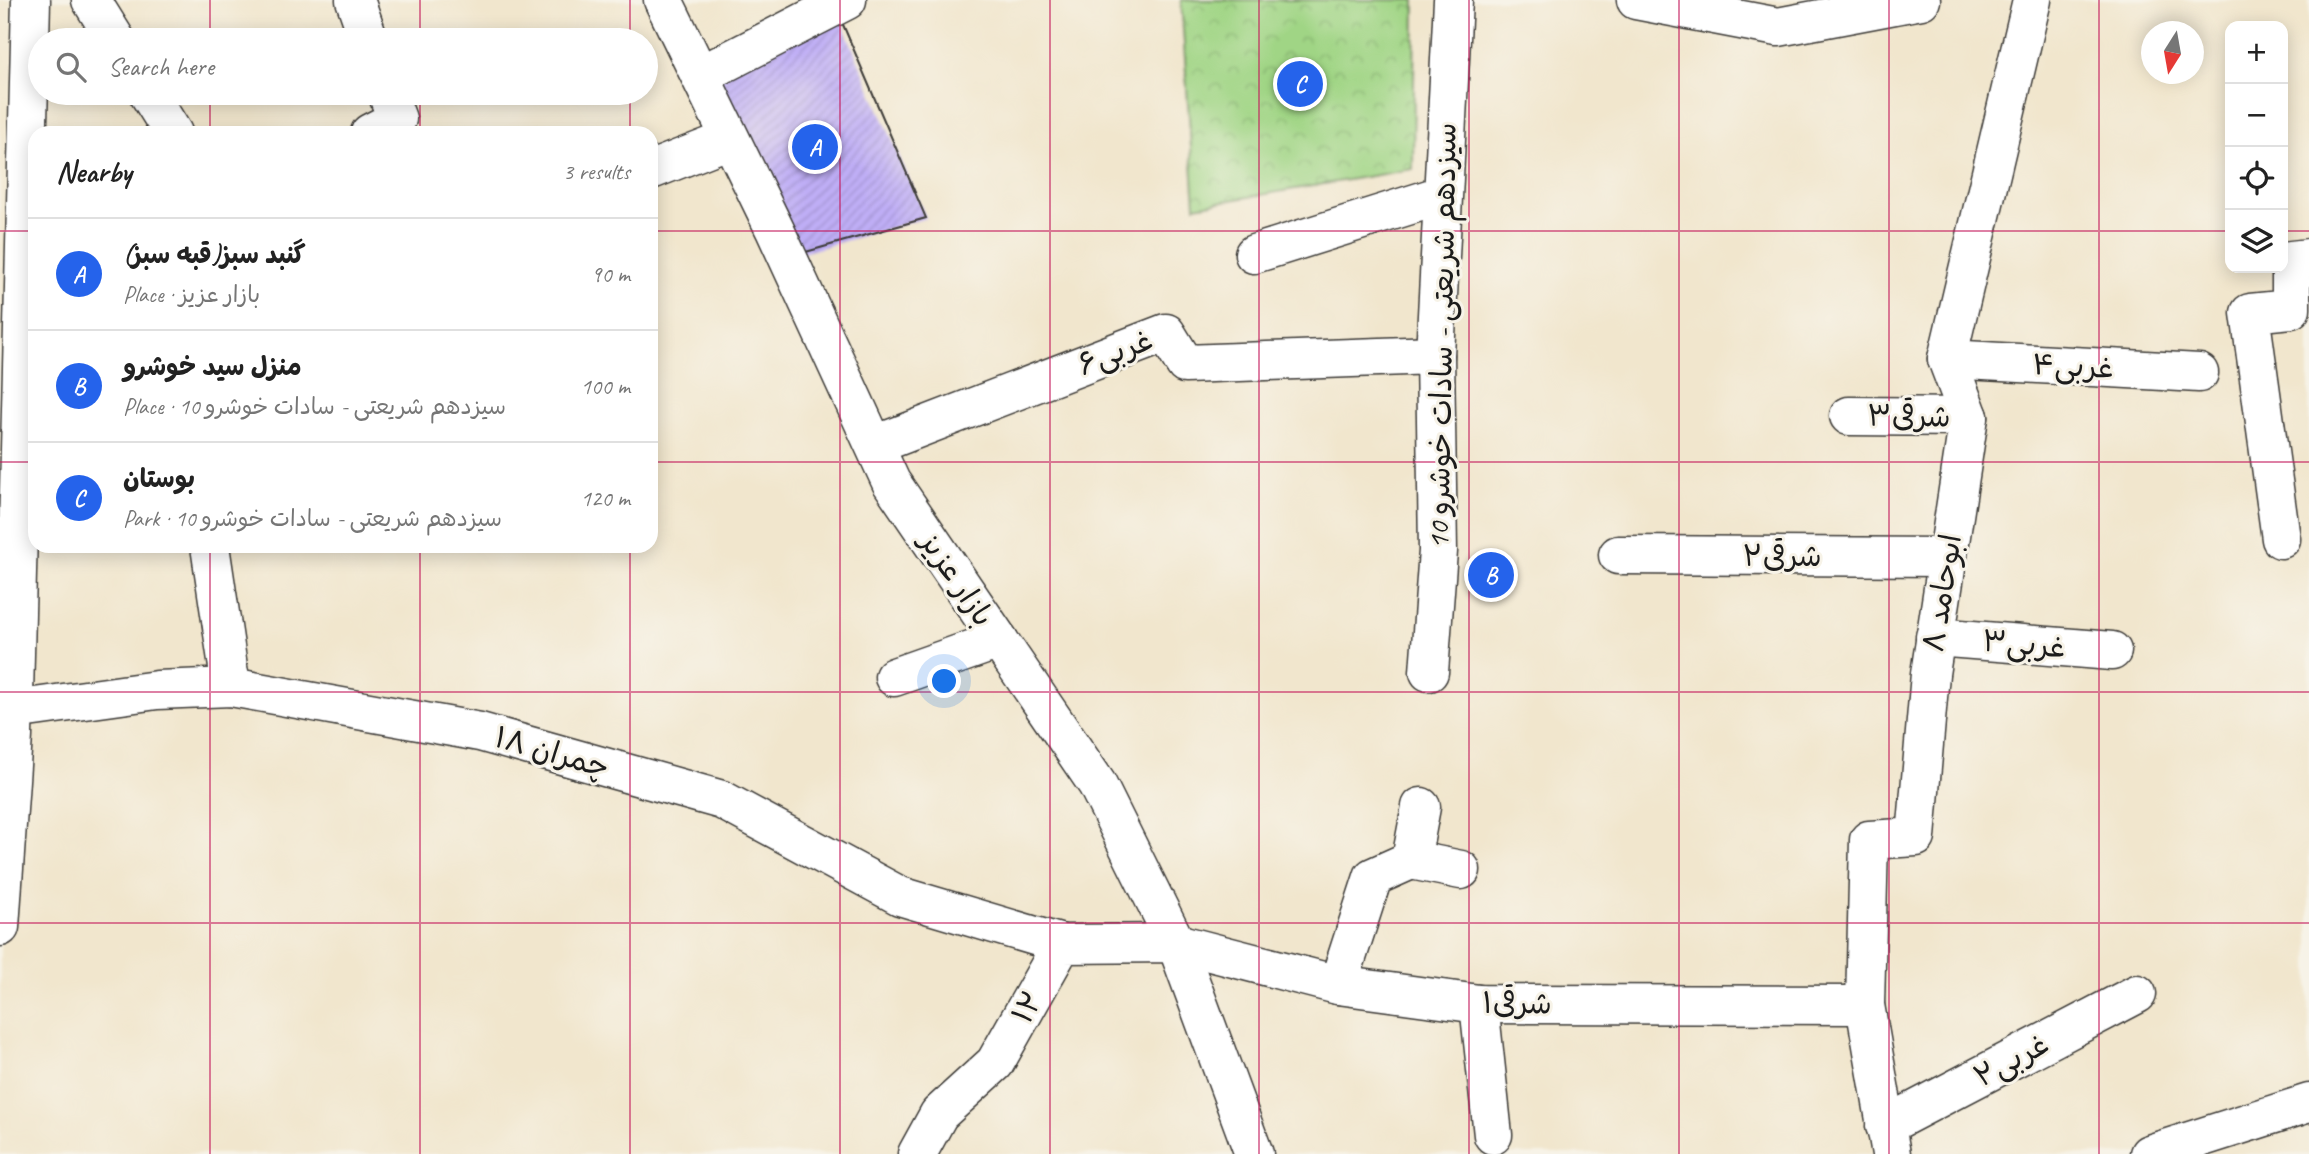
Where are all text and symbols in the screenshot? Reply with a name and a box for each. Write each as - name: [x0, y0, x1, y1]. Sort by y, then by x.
- north arrow: [2141, 21, 2204, 84]
- map controls: [2225, 21, 2288, 273]
- button: +: [2225, 21, 2288, 84]
- search box: [28, 28, 658, 105]
- icon: search: [52, 48, 90, 86]
- text: Search here: [108, 50, 214, 83]
- pin: C: [1277, 58, 1323, 110]
- button: −: [2225, 84, 2288, 147]
- pin: A: [792, 121, 838, 173]
- street label: سیزدهم شریعتی - سادات خوشرو 10: [1419, 122, 1469, 550]
- button: locate: [2225, 147, 2288, 210]
- text: Nearby: [56, 153, 132, 191]
- text: 3 results: [563, 157, 630, 186]
- button: layers: [2225, 210, 2288, 273]
- text: گنبد سبز(قبه سبز): [123, 238, 306, 271]
- text: A: [73, 260, 85, 289]
- text: 90 m: [591, 260, 630, 289]
- text: Place · بازار عزیز: [123, 280, 260, 309]
- street label: غربی۶: [1072, 320, 1158, 384]
- street label: غربی۴: [2031, 345, 2115, 387]
- text: منزل سید خوشرو: [123, 350, 302, 383]
- text: B: [73, 372, 85, 401]
- text: 100 m: [581, 372, 630, 401]
- text: Place · سیزدهم شریعتی - سادات خوشرو 10: [123, 392, 506, 421]
- street label: شرقی۳: [1867, 396, 1951, 436]
- text: بوستان: [123, 462, 195, 495]
- text: C: [74, 484, 84, 513]
- text: 120 m: [581, 484, 630, 513]
- text: Park · سیزدهم شریعتی - سادات خوشرو 10: [123, 504, 502, 533]
- street label: بازار عزیز: [910, 522, 1002, 634]
- street label: ابوحامد ۸: [1914, 531, 1970, 655]
- street label: شرقی۲: [1742, 537, 1822, 575]
- pin: B: [1468, 549, 1514, 601]
- street label: غربی۳: [1981, 621, 2067, 667]
- your location: [927, 664, 961, 698]
- street label: چمران ۱۸: [490, 718, 614, 786]
- street label: شرقی۱: [1482, 983, 1552, 1023]
- street label: ۱۲: [1003, 984, 1051, 1030]
- street label: غربی۲: [1967, 1025, 2055, 1095]

